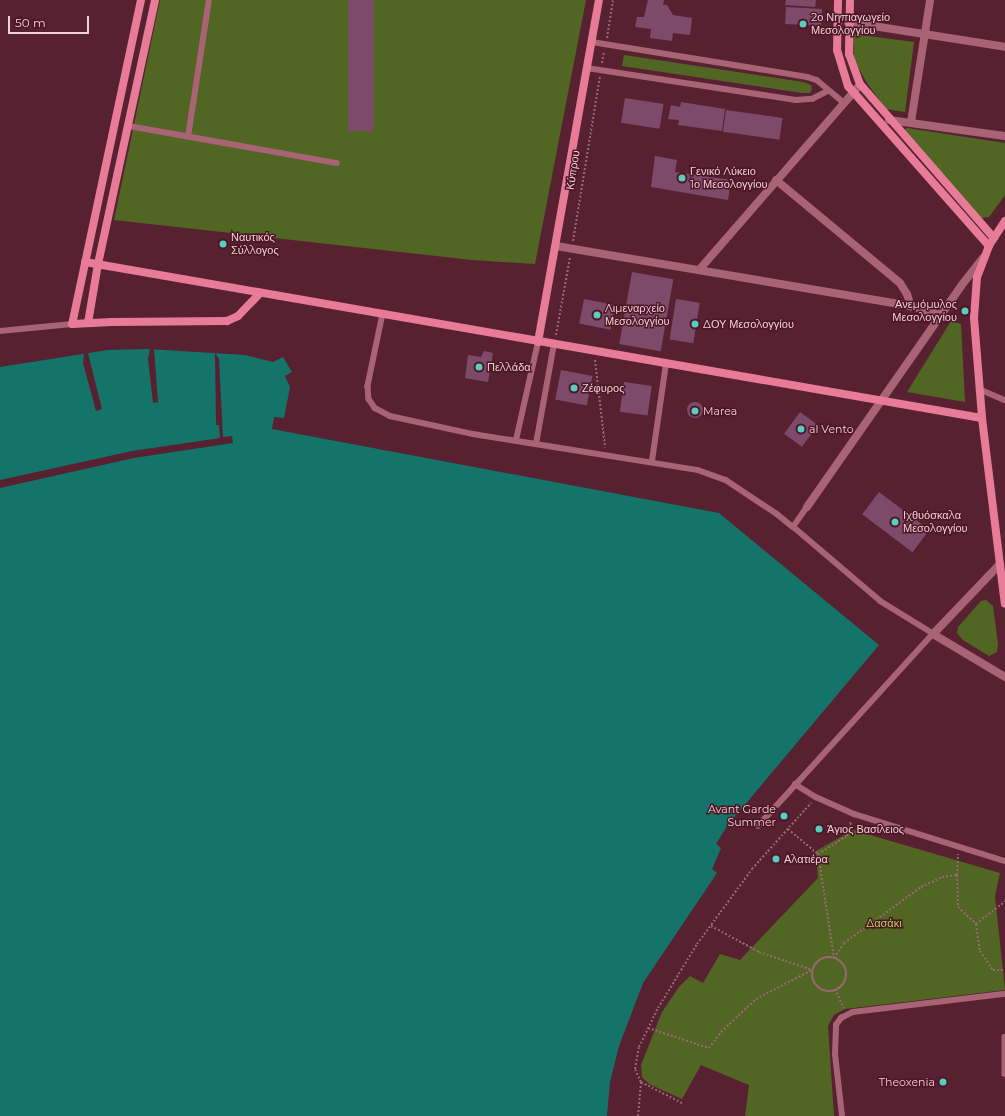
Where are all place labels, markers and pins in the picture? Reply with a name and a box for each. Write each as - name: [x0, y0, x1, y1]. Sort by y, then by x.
- place label: 2ο Νηπιαγωγείο Μεσολογγίου: [811, 11, 890, 37]
- marker: 2ο Νηπιαγωγείο Μεσολογγίου: [798, 19, 808, 29]
- place label: Γενικό Λύκειο 1ο Μεσολογγίου: [690, 165, 768, 191]
- marker: Γενικό Λύκειο 1ο Μεσολογγίου: [677, 173, 687, 183]
- place label: Ναυτικός Σύλλογος: [231, 231, 279, 257]
- marker: Ναυτικός Σύλλογος: [218, 239, 228, 249]
- place label: Ανεμόμυλος Μεσολογγίου: [892, 298, 957, 324]
- place label: Λιμεναρχείο Μεσολογγίου: [605, 302, 670, 328]
- marker: Ανεμόμυλος Μεσολογγίου: [960, 306, 970, 316]
- marker: Λιμεναρχείο Μεσολογγίου: [592, 310, 602, 320]
- place label: ΔΟΥ Μεσολογγίου: [703, 317, 794, 331]
- marker: ΔΟΥ Μεσολογγίου: [690, 319, 700, 329]
- place label: Πελλάδα: [487, 360, 531, 374]
- marker: Πελλάδα: [474, 362, 484, 372]
- place label: Ζέφυρος: [582, 381, 624, 395]
- marker: Ζέφυρος: [569, 383, 579, 393]
- place label: Marea: [703, 404, 737, 418]
- marker: Marea: [690, 406, 700, 416]
- place label: al Vento: [809, 422, 854, 436]
- marker: al Vento: [796, 424, 806, 434]
- place label: Ιχθυόσκαλα Μεσολογγίου: [903, 509, 968, 535]
- marker: Ιχθυόσκαλα Μεσολογγίου: [890, 517, 900, 527]
- place label: Avant Garde Summer: [708, 803, 776, 829]
- marker: Avant Garde Summer: [779, 811, 789, 821]
- place label: Άγιος Βασίλειος: [827, 822, 904, 836]
- marker: Άγιος Βασίλειος: [814, 824, 824, 834]
- place label: Αλατιέρα: [784, 852, 828, 866]
- marker: Αλατιέρα: [771, 854, 781, 864]
- place label: Theoxenia: [879, 1075, 935, 1089]
- marker: Theoxenia: [938, 1077, 948, 1087]

